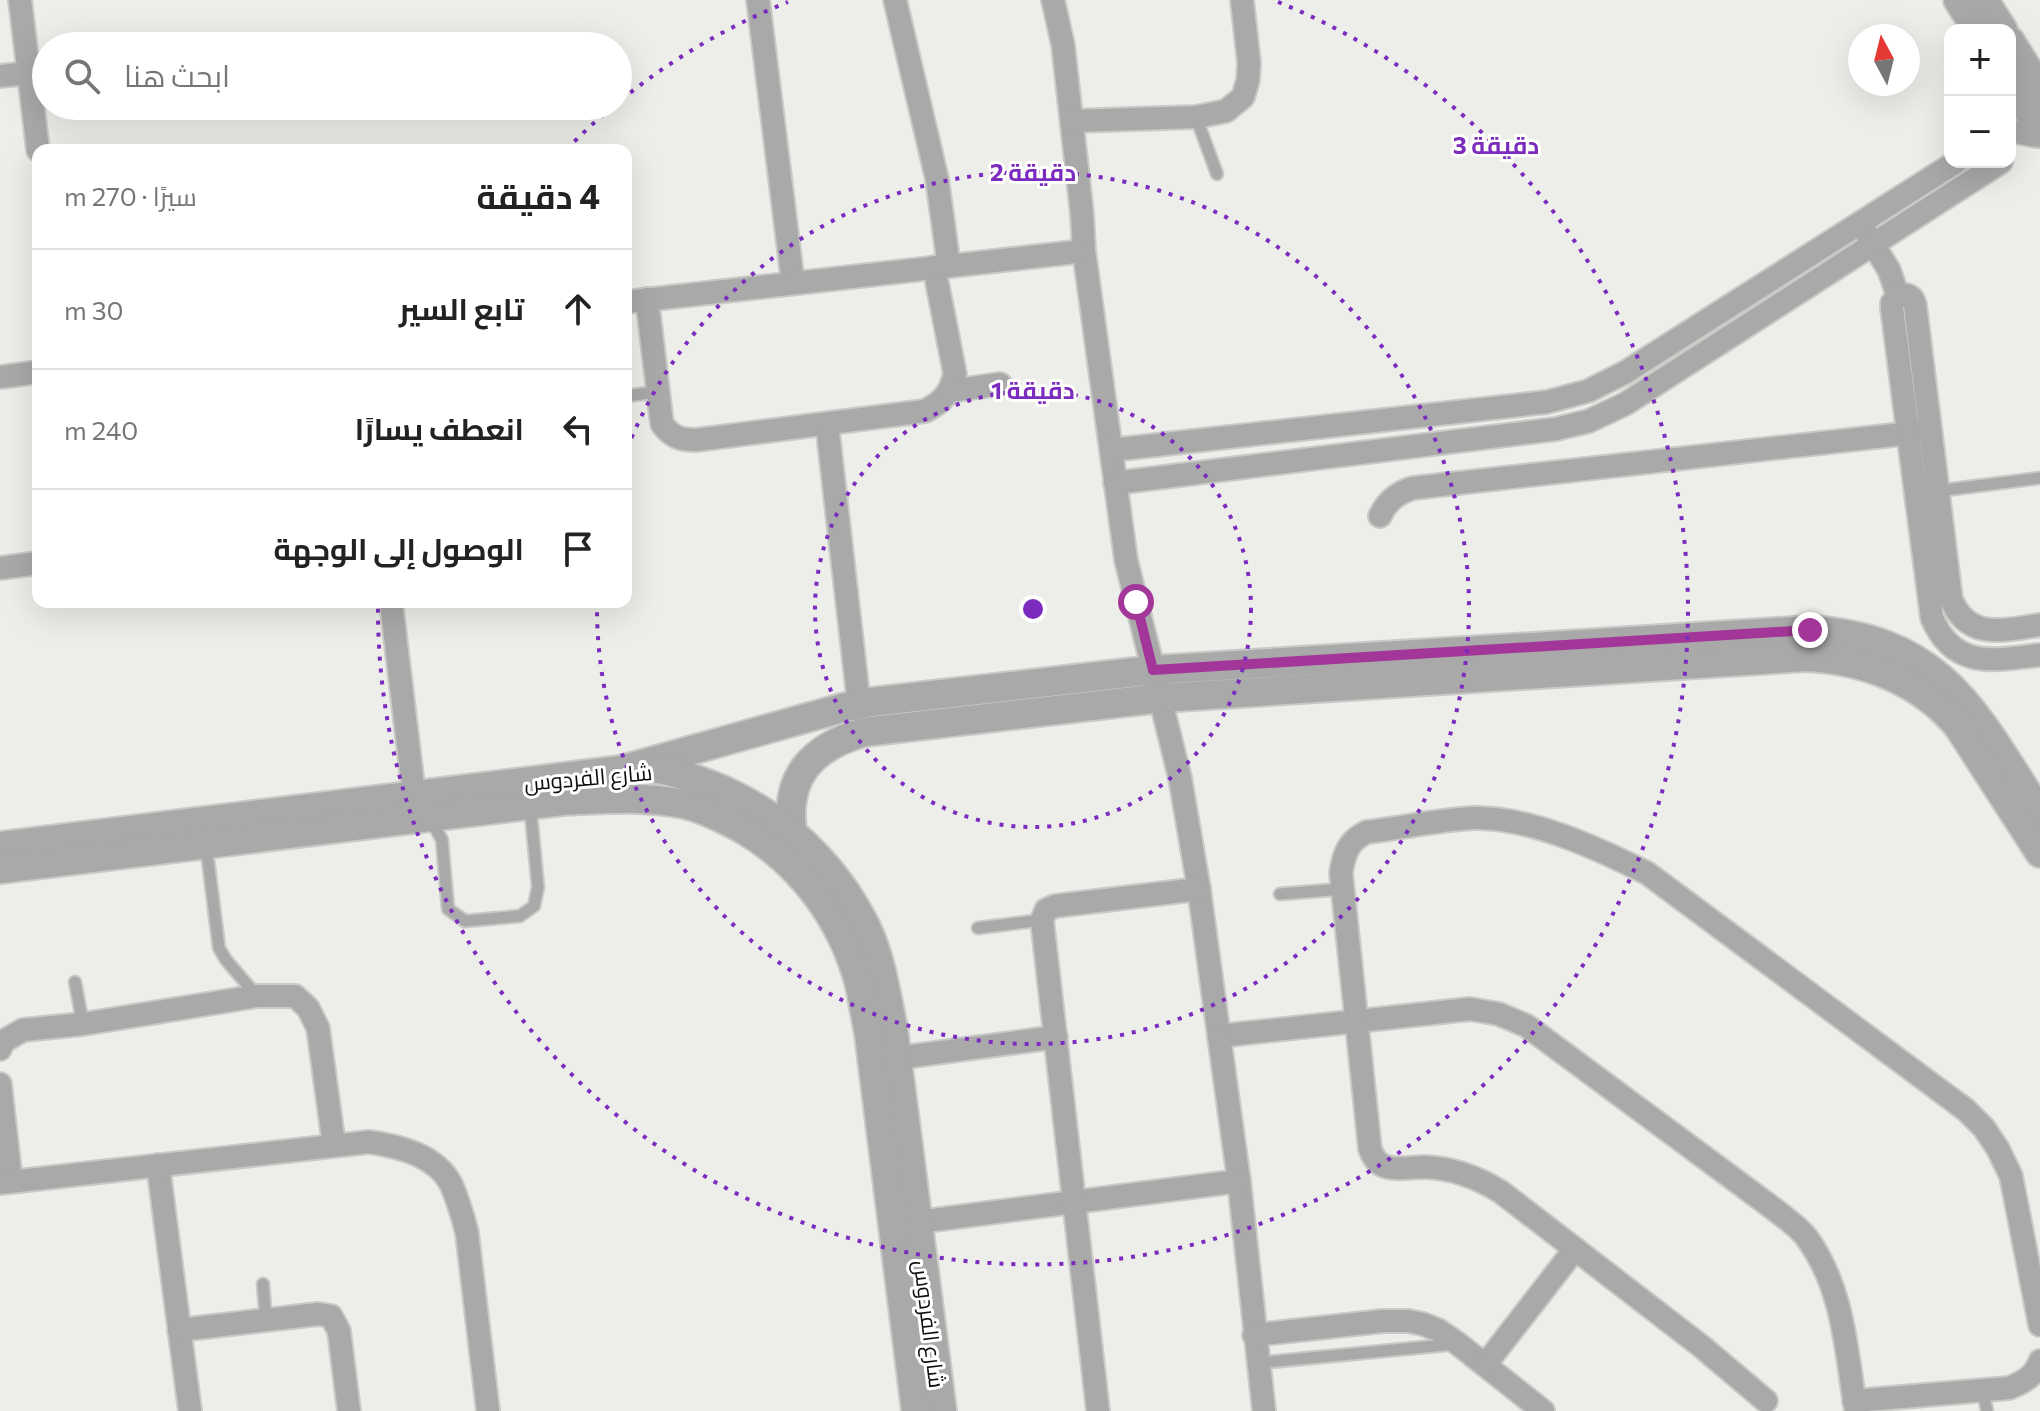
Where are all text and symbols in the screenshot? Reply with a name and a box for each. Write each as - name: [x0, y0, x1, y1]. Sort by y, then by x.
- north arrow: [1848, 24, 1920, 96]
- map controls: [1944, 24, 2016, 168]
- button: +: [1944, 24, 2016, 96]
- search box: [32, 32, 632, 120]
- icon: search: [60, 54, 104, 98]
- text: ابحث هنا: [124, 56, 230, 93]
- button: −: [1944, 96, 2016, 168]
- text: 3 دقيقة: [1453, 130, 1539, 159]
- text: 2 دقيقة: [990, 157, 1076, 186]
- text: 4 دقيقة: [477, 174, 600, 216]
- text: سيرًا · 270 m: [64, 180, 197, 211]
- icon: ahead: [556, 287, 600, 331]
- text: تابع السير: [399, 289, 524, 326]
- text: 30 m: [64, 294, 123, 325]
- text: 1 دقيقة: [991, 375, 1075, 404]
- icon: left: [556, 407, 600, 451]
- text: انعطف يسارًا: [355, 409, 524, 446]
- text: 240 m: [64, 414, 138, 445]
- icon: arrive: [556, 527, 600, 571]
- text: الوصول إلى الوجهة: [274, 529, 524, 566]
- route start: [1118, 584, 1154, 620]
- centre of rings: [1019, 595, 1047, 623]
- route end: [1792, 612, 1828, 648]
- street label: شارع الفردوس: [523, 758, 653, 798]
- street label: شارع الفردوس: [907, 1258, 951, 1390]

